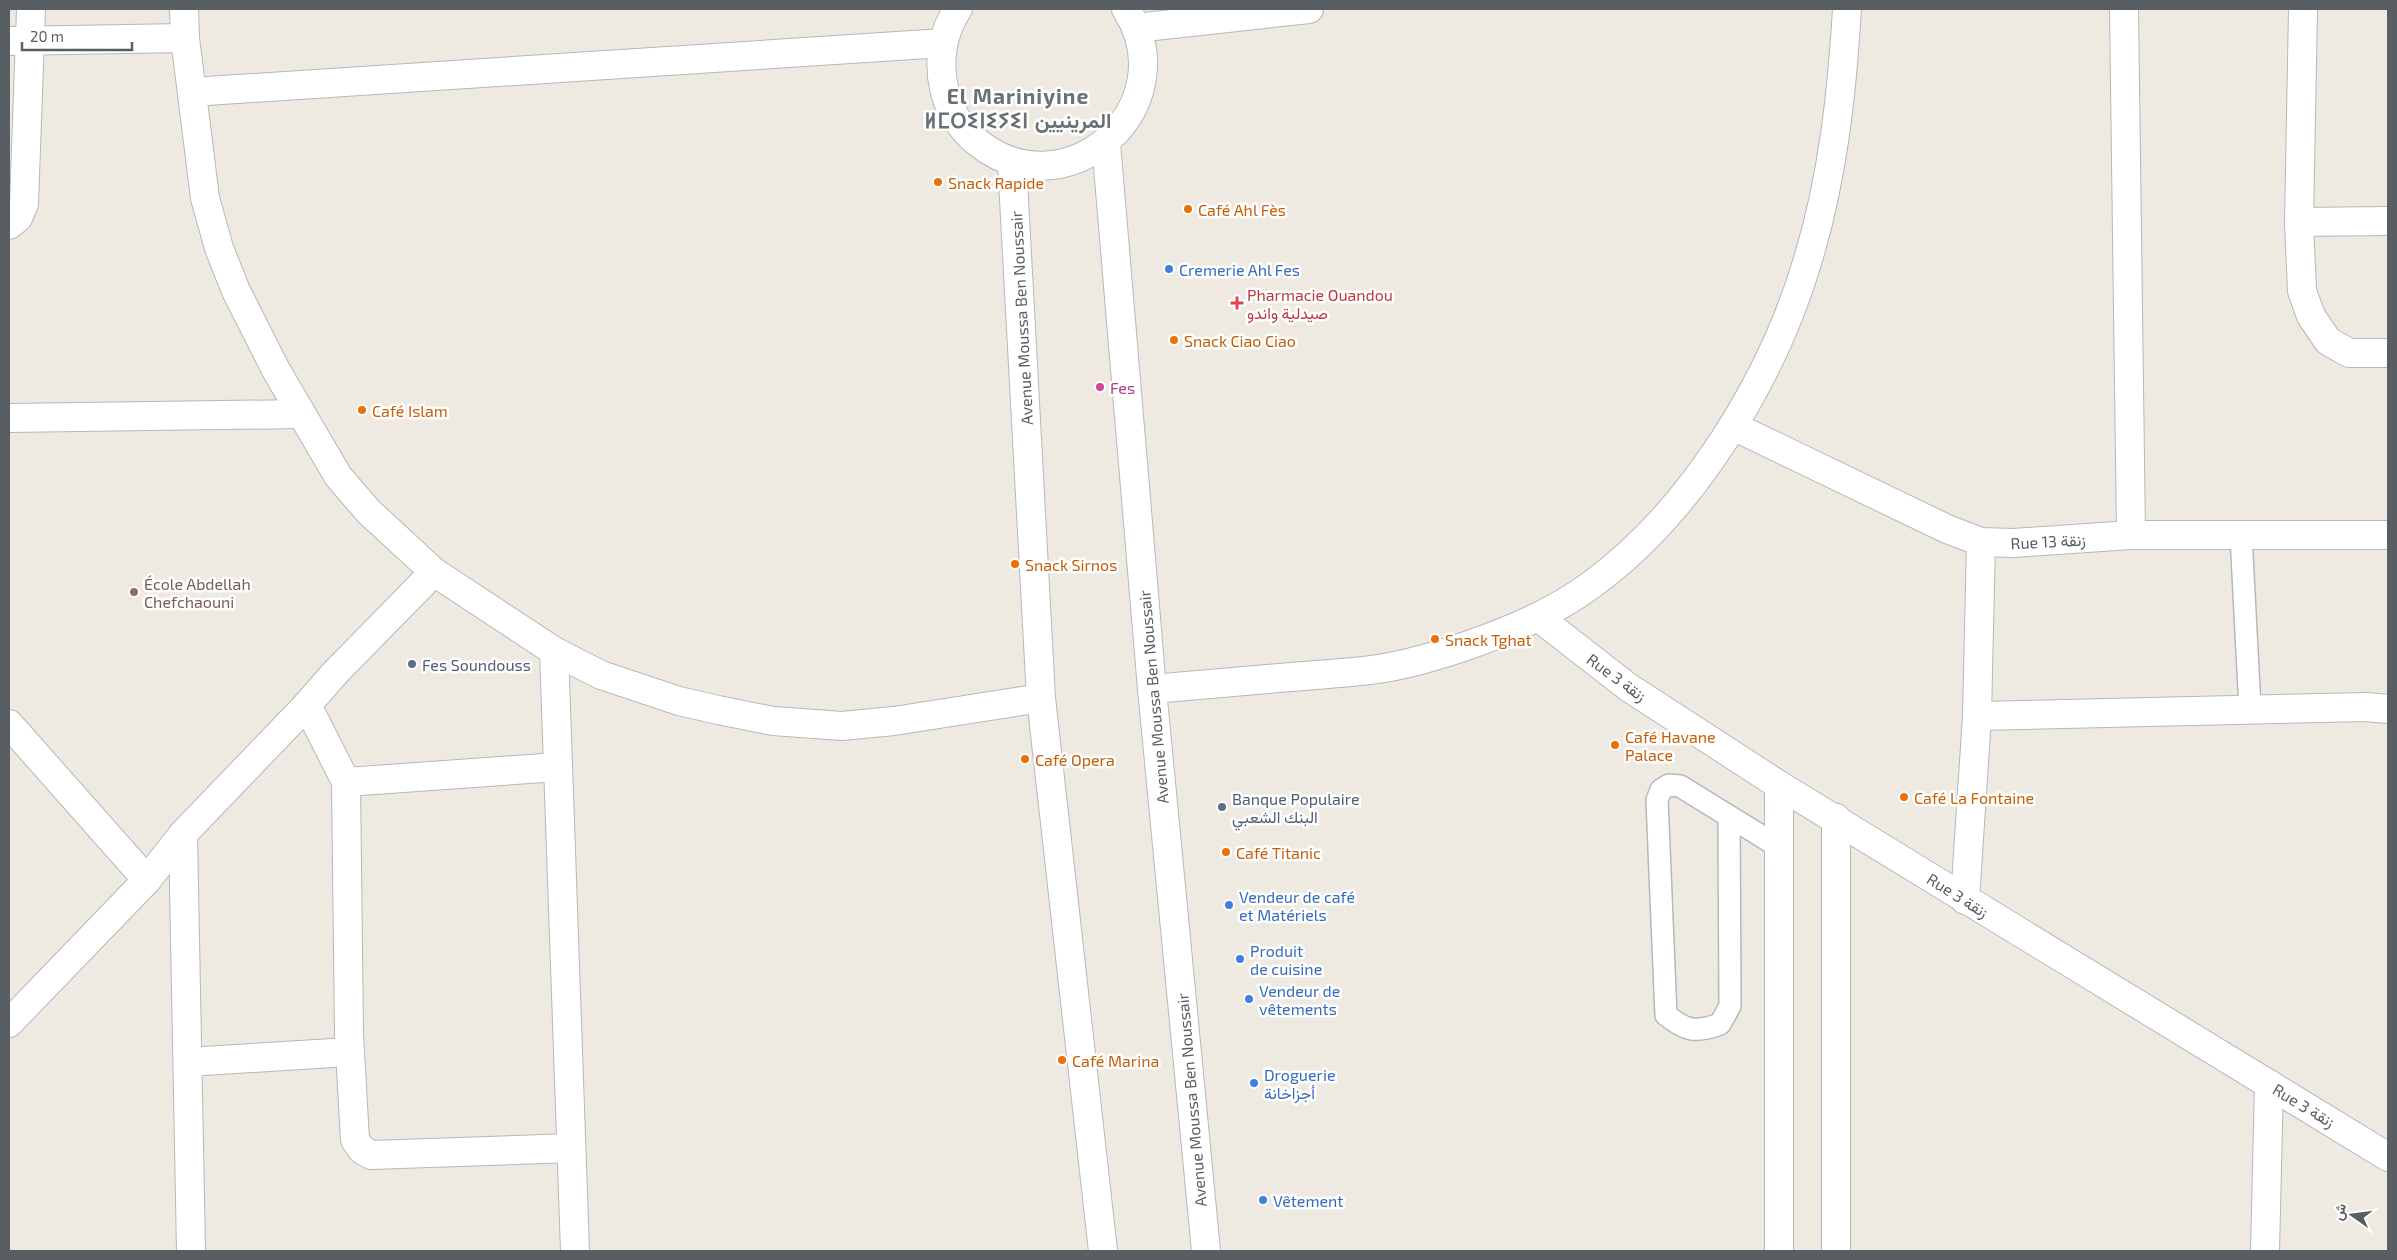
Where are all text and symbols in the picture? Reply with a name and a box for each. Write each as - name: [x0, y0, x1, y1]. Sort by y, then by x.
- scale bar: [22, 20, 132, 52]
- text: 20 m: [30, 27, 64, 45]
- district label: El Mariniyine ⵍⵎⵔⵉⵏⵉⵢⵉⵏ المرينيين: [925, 83, 1111, 134]
- place label: Snack Rapide: [948, 173, 1044, 192]
- marker: Snack Rapide: [932, 176, 944, 188]
- place label: Café Ahl Fès: [1198, 200, 1286, 219]
- marker: Café Ahl Fès: [1182, 203, 1194, 215]
- street label: Avenue Moussa Ben Noussair: [1006, 210, 1036, 426]
- place label: Cremerie Ahl Fes: [1179, 260, 1300, 279]
- marker: Cremerie Ahl Fes: [1163, 263, 1175, 275]
- place label: Pharmacie Ouandou صيدلية واندو: [1247, 285, 1393, 324]
- marker: Pharmacie Ouandou صيدلية واندو: [1231, 297, 1243, 309]
- place label: Snack Ciao Ciao: [1184, 331, 1296, 350]
- marker: Snack Ciao Ciao: [1168, 334, 1180, 346]
- place label: Fes: [1110, 378, 1135, 397]
- marker: Fes: [1094, 381, 1106, 393]
- place label: Café Islam: [372, 401, 448, 420]
- marker: Café Islam: [356, 404, 368, 416]
- street label: Rue 13 زنقة: [2010, 530, 2086, 554]
- place label: Snack Sirnos: [1025, 555, 1117, 574]
- marker: Snack Sirnos: [1009, 558, 1021, 570]
- place label: École Abdellah Chefchaouni: [144, 574, 251, 611]
- marker: École Abdellah Chefchaouni: [128, 586, 140, 598]
- street label: Avenue Moussa Ben Noussair: [1134, 589, 1172, 805]
- place label: Snack Tghat: [1445, 630, 1532, 649]
- marker: Snack Tghat: [1429, 633, 1441, 645]
- street label: Rue 3 زنقة: [1582, 649, 1650, 707]
- place label: Fes Soundouss: [422, 655, 531, 674]
- marker: Fes Soundouss: [406, 658, 418, 670]
- place label: Café Havane Palace: [1625, 727, 1716, 764]
- marker: Café Havane Palace: [1609, 739, 1621, 751]
- place label: Café Opera: [1035, 750, 1115, 769]
- marker: Café Opera: [1019, 753, 1031, 765]
- place label: Café La Fontaine: [1914, 788, 2034, 807]
- place label: Banque Populaire البنك الشعبي: [1232, 789, 1360, 831]
- marker: Café La Fontaine: [1898, 791, 1910, 803]
- marker: Banque Populaire البنك الشعبي: [1216, 801, 1228, 813]
- place label: Café Titanic: [1236, 843, 1321, 862]
- marker: Café Titanic: [1220, 846, 1232, 858]
- street label: Rue 3 زنقة: [1923, 869, 1992, 923]
- place label: Vendeur de café et Matériels: [1239, 887, 1355, 924]
- marker: Vendeur de café et Matériels: [1223, 899, 1235, 911]
- place label: Produit de cuisine: [1250, 941, 1322, 978]
- marker: Produit de cuisine: [1234, 953, 1246, 965]
- place label: Vendeur de vêtements: [1259, 981, 1340, 1018]
- street label: Avenue Moussa Ben Noussair: [1172, 992, 1210, 1208]
- marker: Vendeur de vêtements: [1243, 993, 1255, 1005]
- place label: Café Marina: [1072, 1051, 1159, 1070]
- marker: Café Marina: [1056, 1054, 1068, 1066]
- place label: Droguerie أجزاخانة: [1264, 1065, 1336, 1104]
- marker: Droguerie أجزاخانة: [1248, 1077, 1260, 1089]
- street label: Rue 3 زنقة: [2269, 1079, 2338, 1133]
- north arrow: [2327, 1190, 2377, 1240]
- place label: Vêtement: [1273, 1191, 1343, 1210]
- marker: Vêtement: [1257, 1194, 1269, 1206]
- text: ش: [2329, 1201, 2350, 1222]

